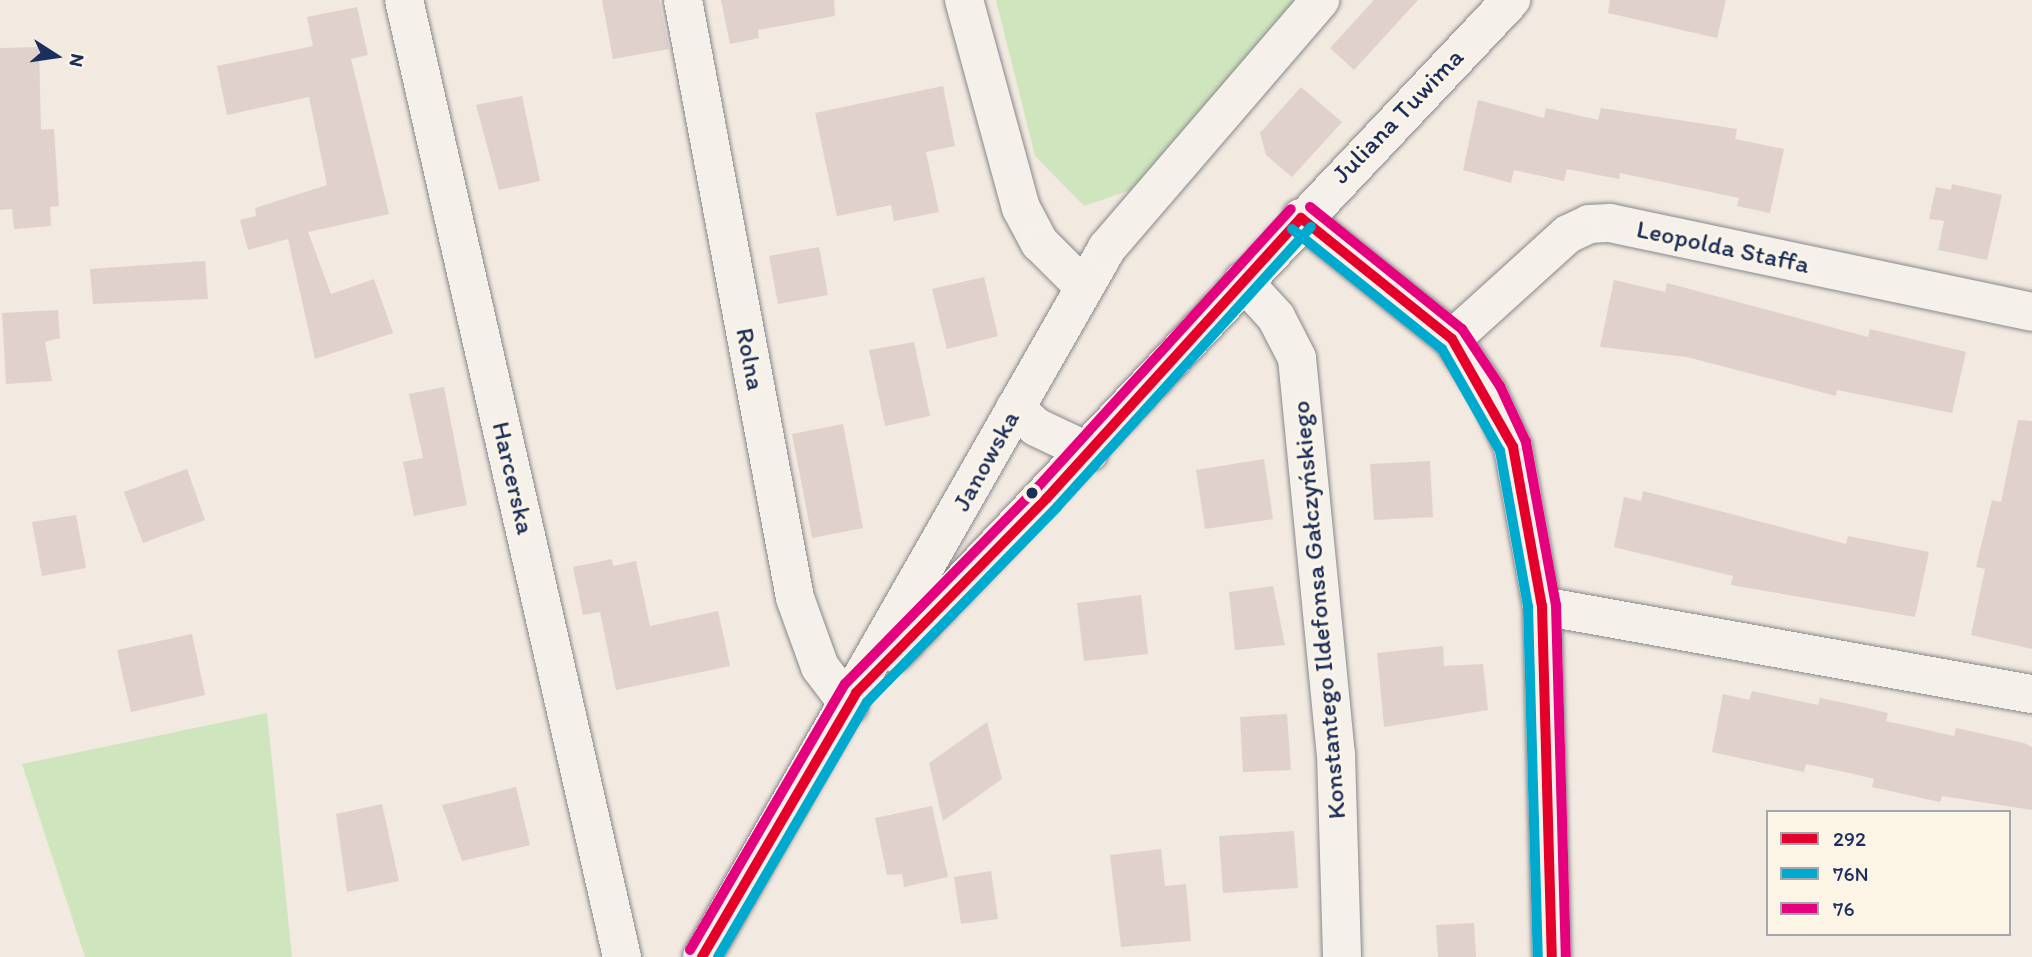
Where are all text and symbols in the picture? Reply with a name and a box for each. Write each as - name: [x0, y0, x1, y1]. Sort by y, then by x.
- north arrow: [21, 21, 91, 91]
- street label: Juliana Tuwima: [1327, 43, 1469, 189]
- text: N: [64, 52, 90, 69]
- street label: Leopolda Staffa: [1634, 213, 1812, 281]
- street label: Rolna: [729, 325, 771, 393]
- street label: Konstantego Ildefonsa Gałczyńskiego: [1285, 399, 1353, 821]
- street label: Janowska: [946, 405, 1026, 517]
- street label: Harcerska: [485, 419, 541, 537]
- unlabelled marker: [1025, 486, 1039, 500]
- legend: [1766, 810, 2011, 936]
- text: 292: [1833, 826, 1866, 851]
- text: 76N: [1833, 861, 1869, 886]
- text: 76: [1833, 896, 1855, 921]

